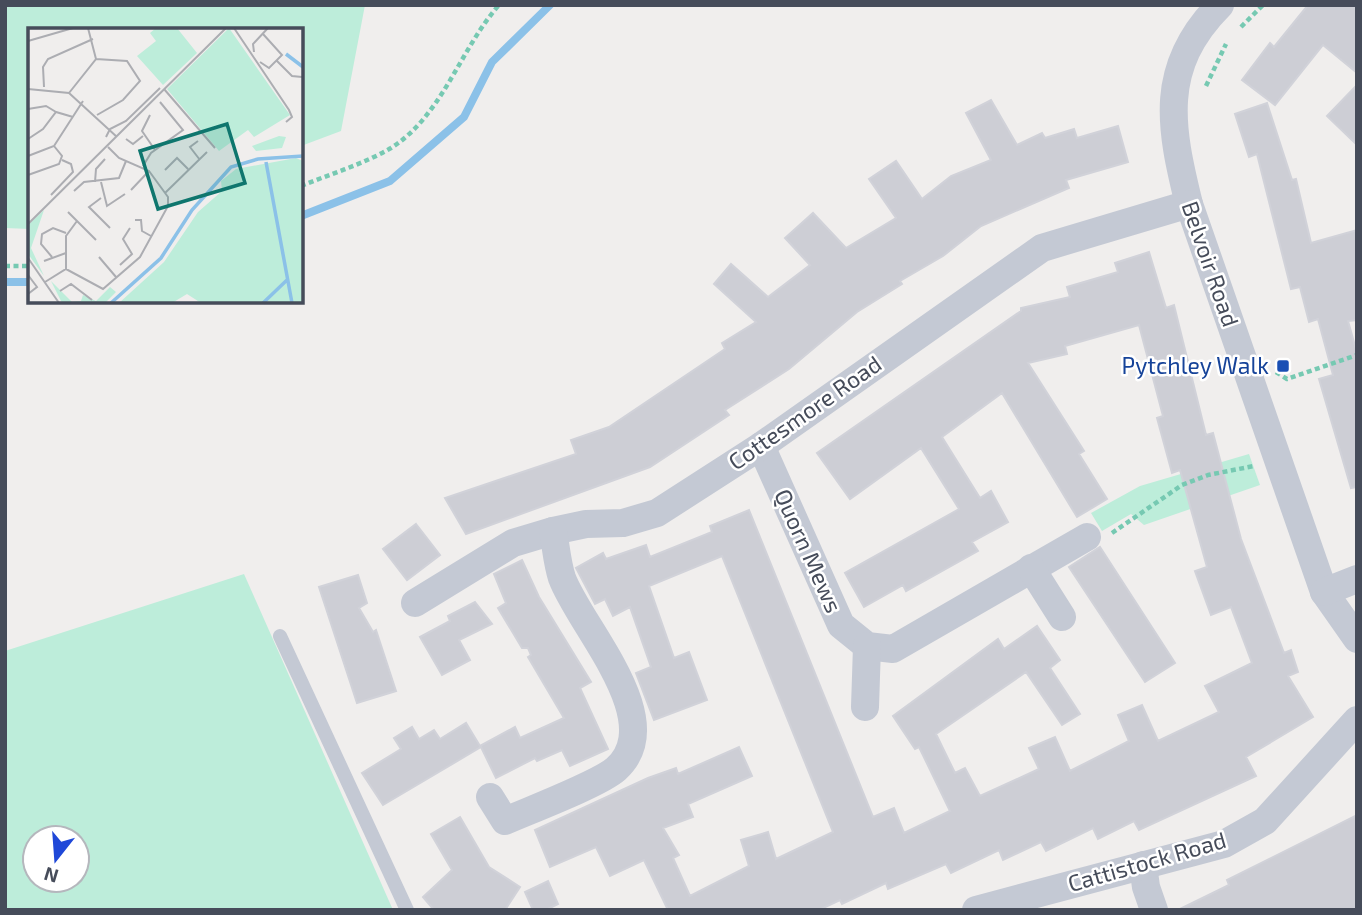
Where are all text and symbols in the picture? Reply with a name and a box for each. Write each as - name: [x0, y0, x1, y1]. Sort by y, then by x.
- inset map: [28, 28, 303, 303]
- street label: Belvoir Road: [1176, 197, 1245, 330]
- street label: Cottesmore Road: [723, 349, 886, 475]
- place label: Pytchley Walk: [1122, 351, 1269, 379]
- marker: Pytchley Walk: [1275, 358, 1291, 374]
- street label: Quorn Mews: [769, 484, 849, 617]
- north arrow: [21, 824, 91, 894]
- street label: Cattistock Road: [1064, 825, 1229, 897]
- text: N: [41, 863, 61, 889]

